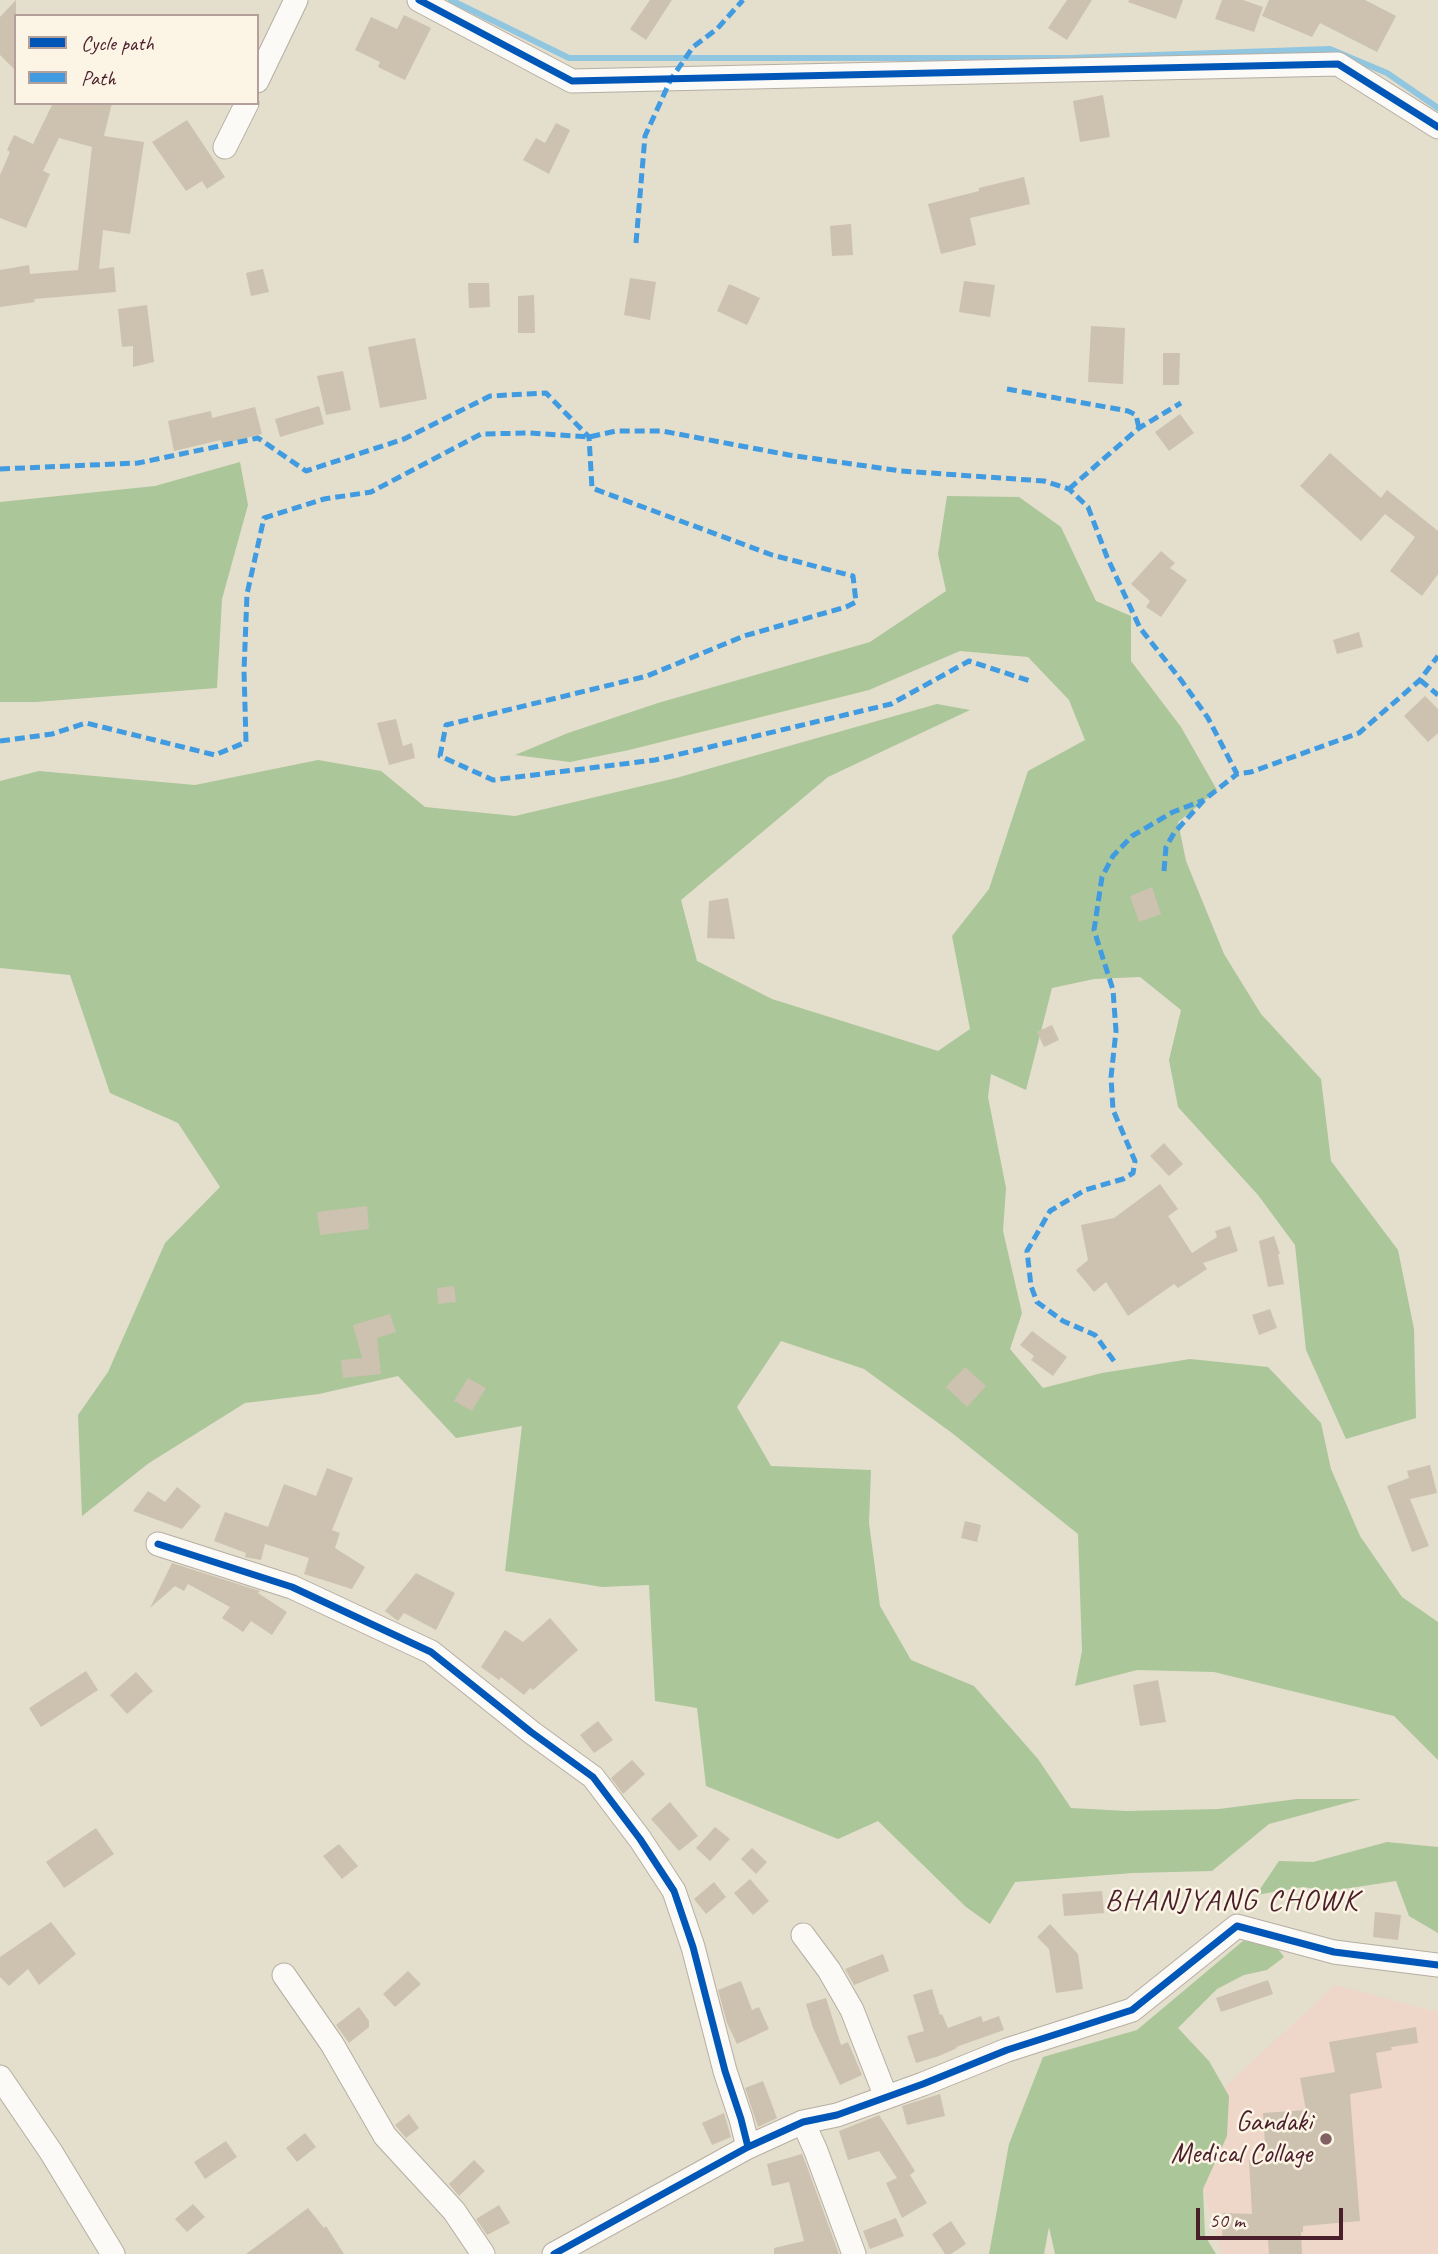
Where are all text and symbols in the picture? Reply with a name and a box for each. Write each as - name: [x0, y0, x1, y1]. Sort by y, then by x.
- legend: [14, 14, 259, 105]
- text: Cycle path: [81, 30, 154, 56]
- text: Path: [81, 65, 116, 91]
- district label: BHANJYANG CHOWK: [1109, 1883, 1355, 1919]
- place label: Gandaki Medical Collage: [1171, 2106, 1312, 2172]
- marker: Gandaki Medical Collage: [1318, 2131, 1334, 2147]
- scale bar: [1200, 2194, 1347, 2238]
- text: 50 m: [1209, 2207, 1245, 2233]

